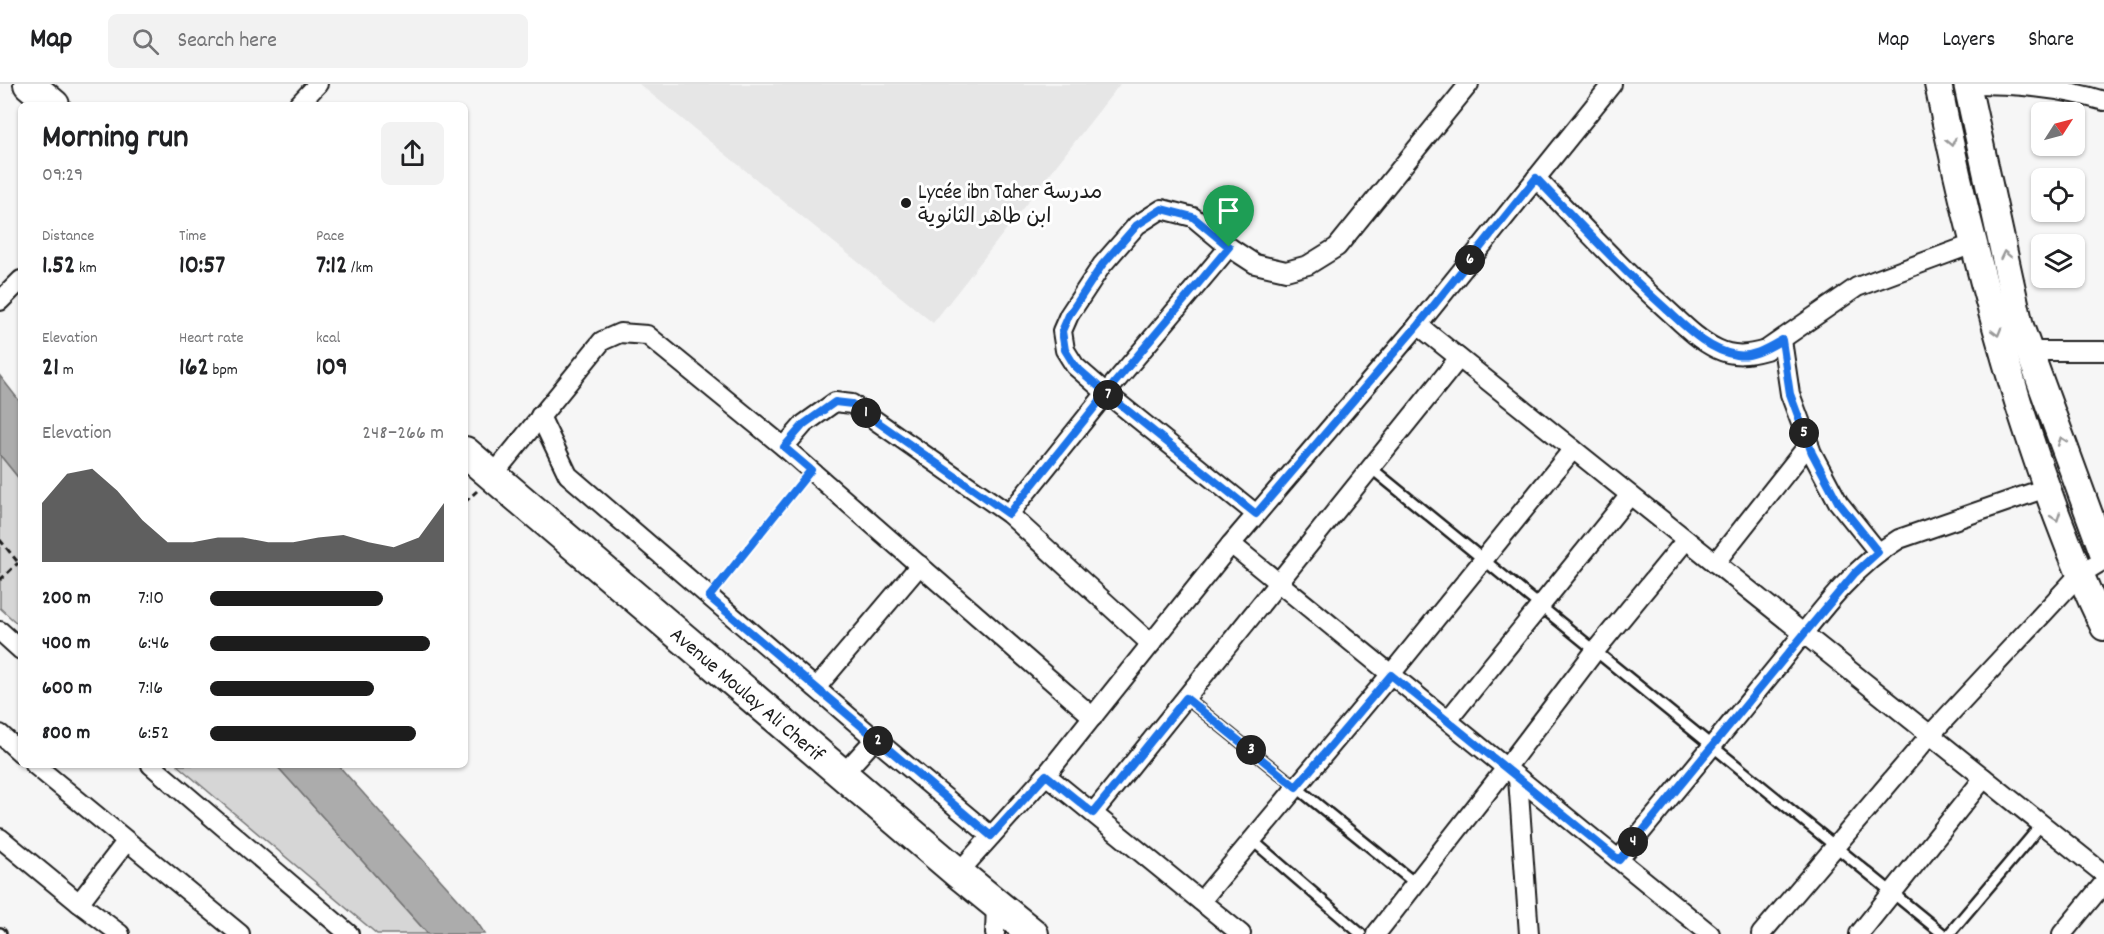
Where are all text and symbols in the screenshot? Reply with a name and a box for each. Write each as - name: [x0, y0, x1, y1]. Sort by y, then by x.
- search box: [108, 14, 528, 68]
- text: Map: [30, 21, 72, 61]
- icon: search: [129, 25, 162, 58]
- text: Search here: [177, 26, 277, 57]
- text: Map: [1878, 26, 1909, 56]
- text: Layers: [1942, 26, 1995, 56]
- text: Share: [2028, 26, 2074, 56]
- north arrow: [2031, 102, 2085, 156]
- map controls: [2031, 102, 2085, 288]
- text: Morning run: [42, 116, 189, 163]
- button: share: [381, 122, 444, 185]
- one-way arrow: [1944, 137, 1957, 147]
- text: 09:29: [42, 162, 83, 190]
- button: locate: [2031, 168, 2085, 222]
- place label: Lycée ibn Taher مدرسة ابن طاهر الثانوية: [918, 179, 1102, 233]
- pin: [1203, 185, 1254, 247]
- icon: arrive: [1212, 194, 1245, 227]
- marker: Lycée ibn Taher مدرسة ابن طاهر الثانوية: [899, 196, 913, 210]
- text: Distance: [42, 225, 94, 248]
- text: Time: [179, 225, 206, 248]
- text: Pace: [316, 225, 344, 248]
- button: layers: [2031, 234, 2085, 288]
- pin: 6: [1455, 245, 1485, 275]
- text: 1.52: [42, 248, 75, 285]
- text: 10:57: [179, 248, 225, 285]
- text: 7:12: [316, 248, 347, 285]
- text: 6: [1466, 248, 1474, 271]
- one-way arrow: [1999, 250, 2012, 260]
- text: km: [75, 257, 97, 280]
- text: /km: [347, 257, 373, 280]
- one-way arrow: [1990, 326, 2002, 337]
- text: Elevation: [42, 327, 98, 350]
- text: Heart rate: [179, 327, 244, 350]
- text: kcal: [316, 327, 340, 350]
- text: 21: [42, 350, 59, 387]
- text: 162: [179, 350, 209, 387]
- text: 109: [316, 350, 348, 387]
- text: m: [59, 359, 74, 382]
- text: bpm: [209, 359, 238, 382]
- pin: 7: [1093, 380, 1123, 410]
- text: 7: [1105, 383, 1111, 406]
- pin: 1: [851, 398, 881, 428]
- text: 1: [864, 401, 868, 424]
- pin: 5: [1789, 418, 1819, 448]
- text: Elevation: [42, 420, 112, 448]
- text: 248–266 m: [362, 420, 444, 448]
- text: 5: [1800, 421, 1808, 444]
- one-way arrow: [2056, 436, 2069, 447]
- one-way arrow: [2049, 512, 2062, 522]
- text: 200 m: [42, 585, 91, 613]
- text: 7:10: [138, 585, 164, 613]
- street label: Avenue Moulay Ali Cherif: [662, 621, 830, 771]
- text: 400 m: [42, 630, 90, 658]
- text: 6:46: [138, 630, 169, 658]
- text: 600 m: [42, 675, 92, 703]
- text: 7:16: [138, 675, 163, 703]
- text: 800 m: [42, 720, 90, 748]
- text: 6:52: [138, 720, 169, 748]
- pin: 2: [863, 726, 893, 756]
- text: 2: [875, 729, 882, 752]
- pin: 3: [1236, 735, 1266, 765]
- text: 3: [1247, 738, 1255, 761]
- pin: 4: [1618, 827, 1648, 857]
- text: 4: [1630, 830, 1636, 853]

